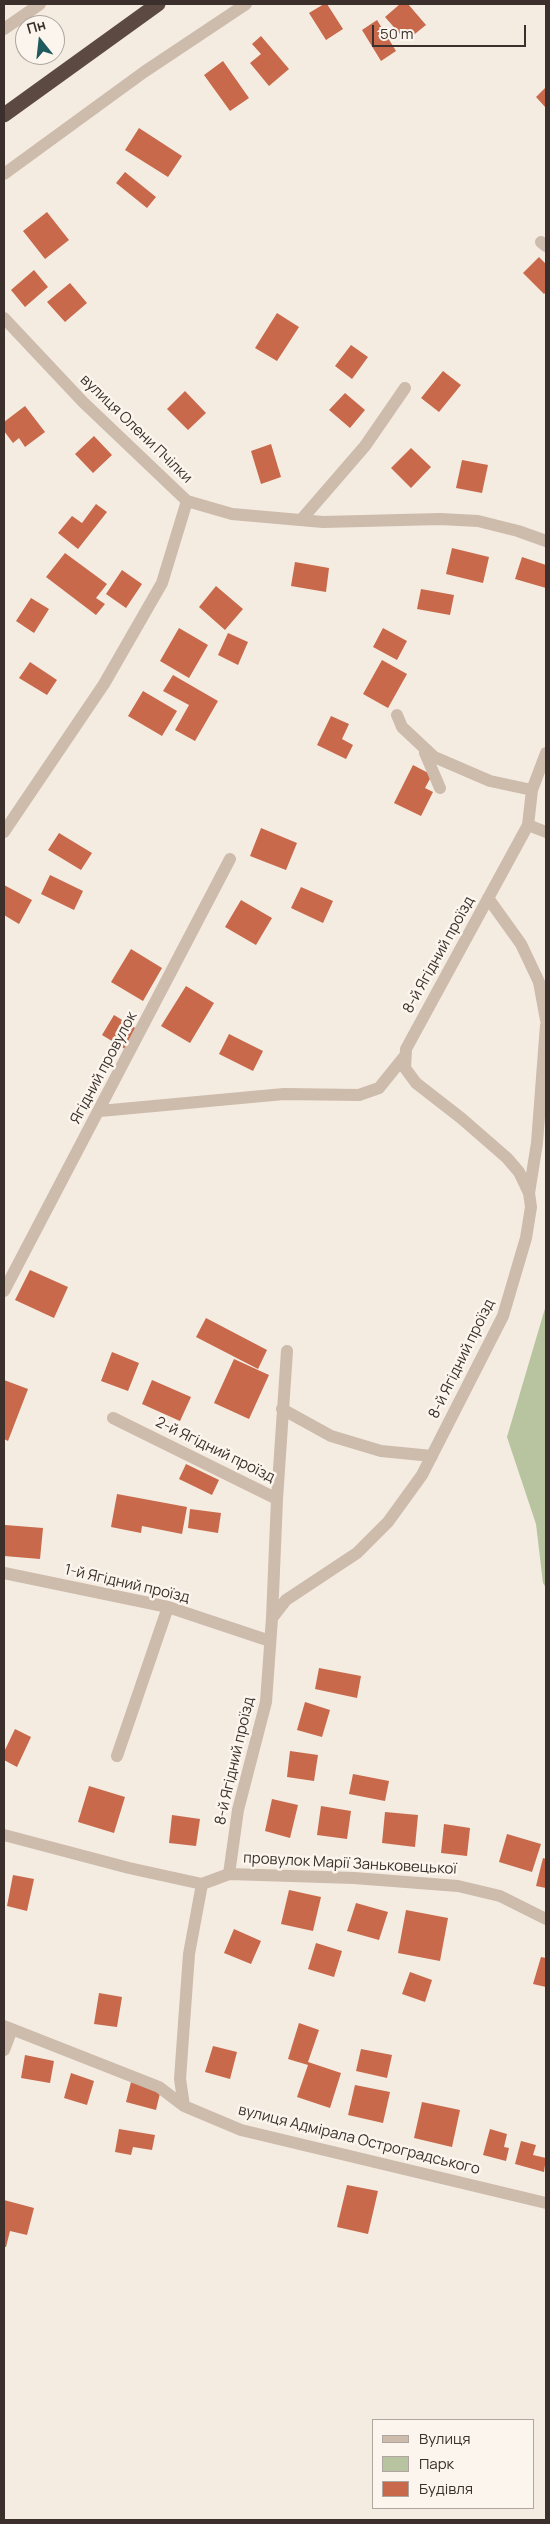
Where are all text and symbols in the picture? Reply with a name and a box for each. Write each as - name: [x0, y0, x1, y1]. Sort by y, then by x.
- text: Пн: [24, 14, 48, 38]
- north arrow: [15, 15, 65, 65]
- scale bar: [375, 15, 529, 47]
- text: 50 m: [380, 23, 414, 44]
- street label: вулиця Олени Пчілки: [76, 371, 196, 487]
- street label: 8-й Ягідний проїзд: [399, 893, 479, 1017]
- street label: Ягідний провулок: [67, 1009, 141, 1127]
- street label: 8-й Ягідний проїзд: [425, 1296, 499, 1422]
- street label: 2-й Ягідний проїзд: [152, 1413, 278, 1487]
- street label: 1-й Ягідний проїзд: [63, 1561, 191, 1607]
- street label: 8-й Ягідний проїзд: [212, 1695, 258, 1827]
- street label: провулок Марії Заньковецької: [243, 1849, 457, 1879]
- street label: вулиця Адмірала Остроградського: [236, 2101, 482, 2179]
- legend: [372, 2419, 535, 2509]
- text: Вулиця: [419, 2428, 471, 2449]
- text: Парк: [419, 2453, 454, 2474]
- text: Будівля: [419, 2478, 473, 2499]

